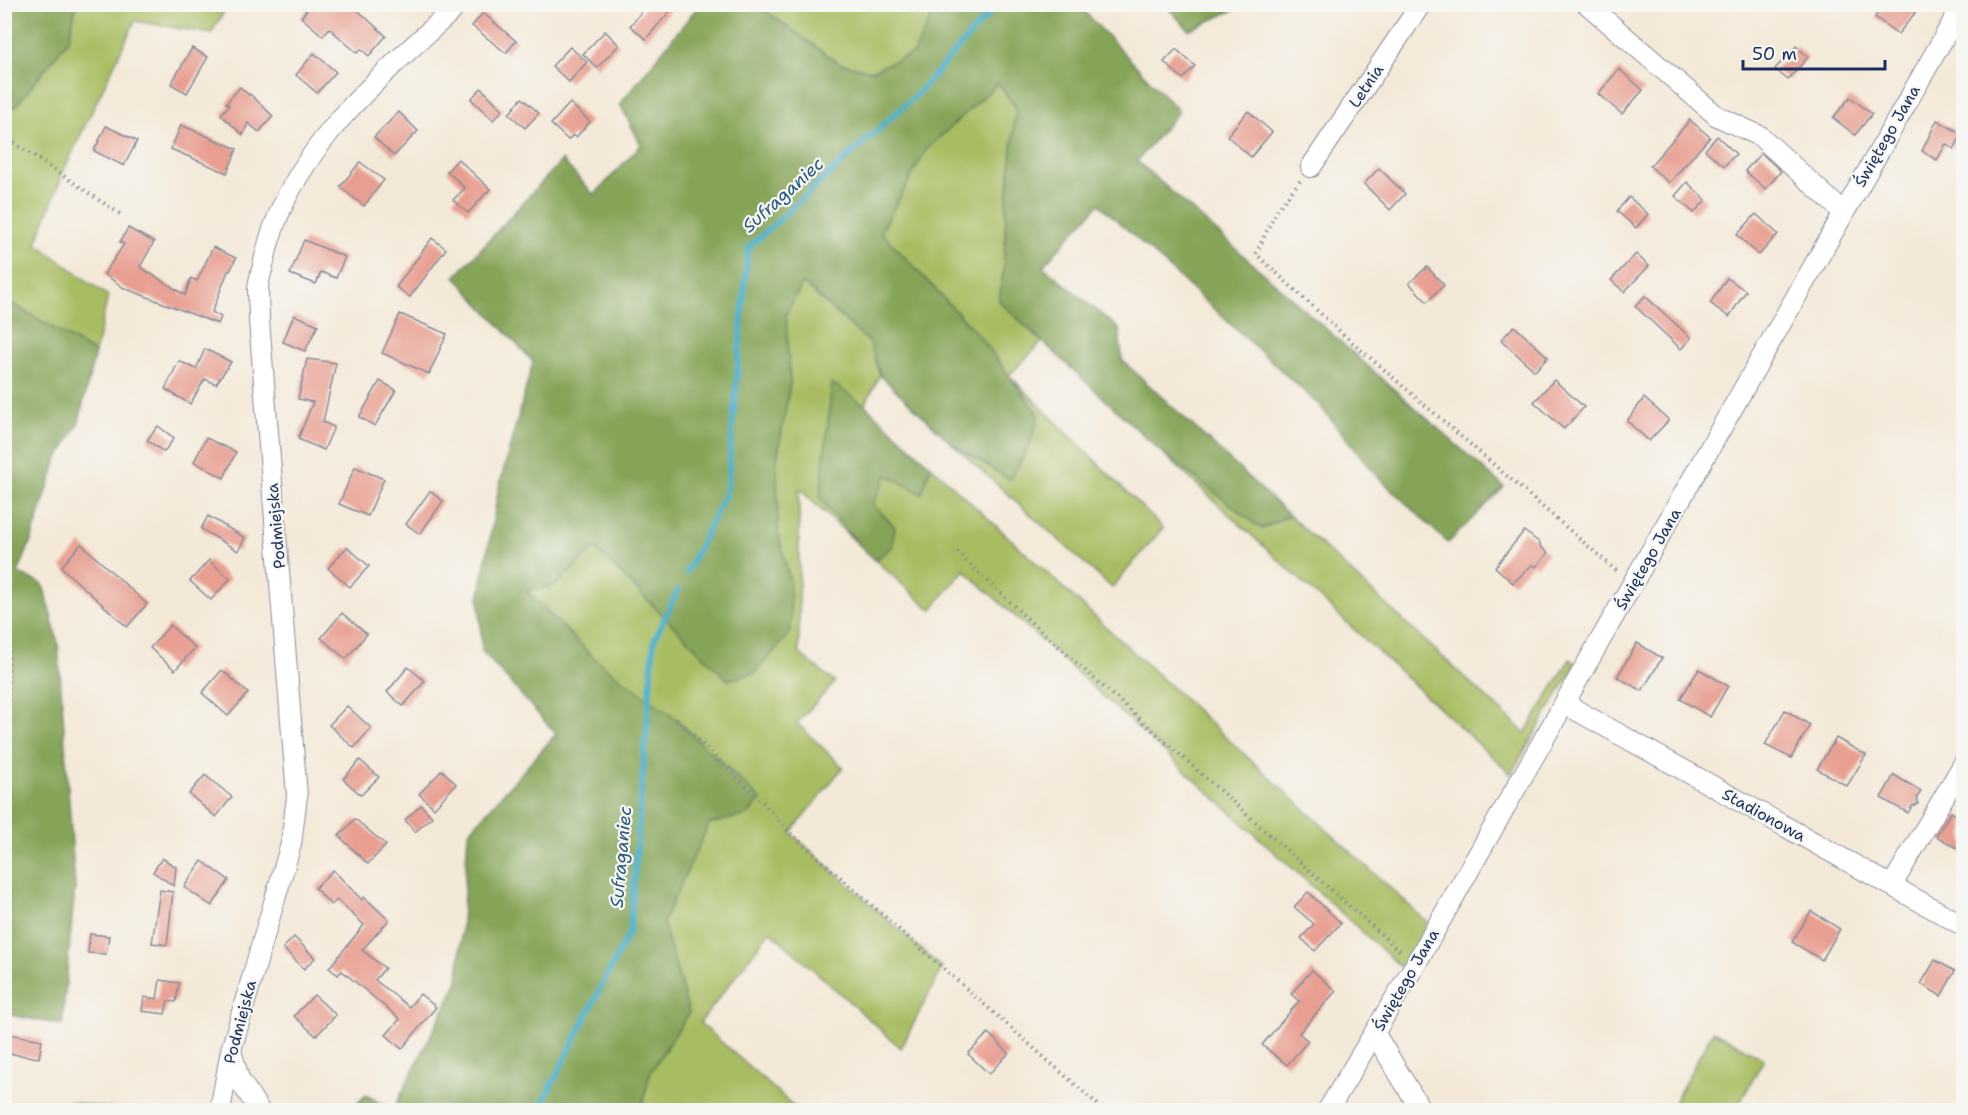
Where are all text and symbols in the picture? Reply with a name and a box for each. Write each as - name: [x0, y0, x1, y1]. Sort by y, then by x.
- scale bar: [1743, 33, 1886, 71]
- text: 50 m: [1752, 42, 1797, 66]
- street label: Letnia: [1344, 60, 1388, 112]
- street label: Świętego Jana: [1849, 81, 1925, 191]
- water label: Sufraganiec: [737, 152, 829, 238]
- street label: Podmiejska: [262, 482, 290, 570]
- street label: Świętego Jana: [1610, 504, 1686, 614]
- street label: Stadionowa: [1719, 784, 1809, 847]
- water label: Sufraganiec: [605, 805, 637, 909]
- street label: Świętego Jana: [1368, 925, 1444, 1035]
- street label: Podmiejska: [219, 978, 261, 1066]

